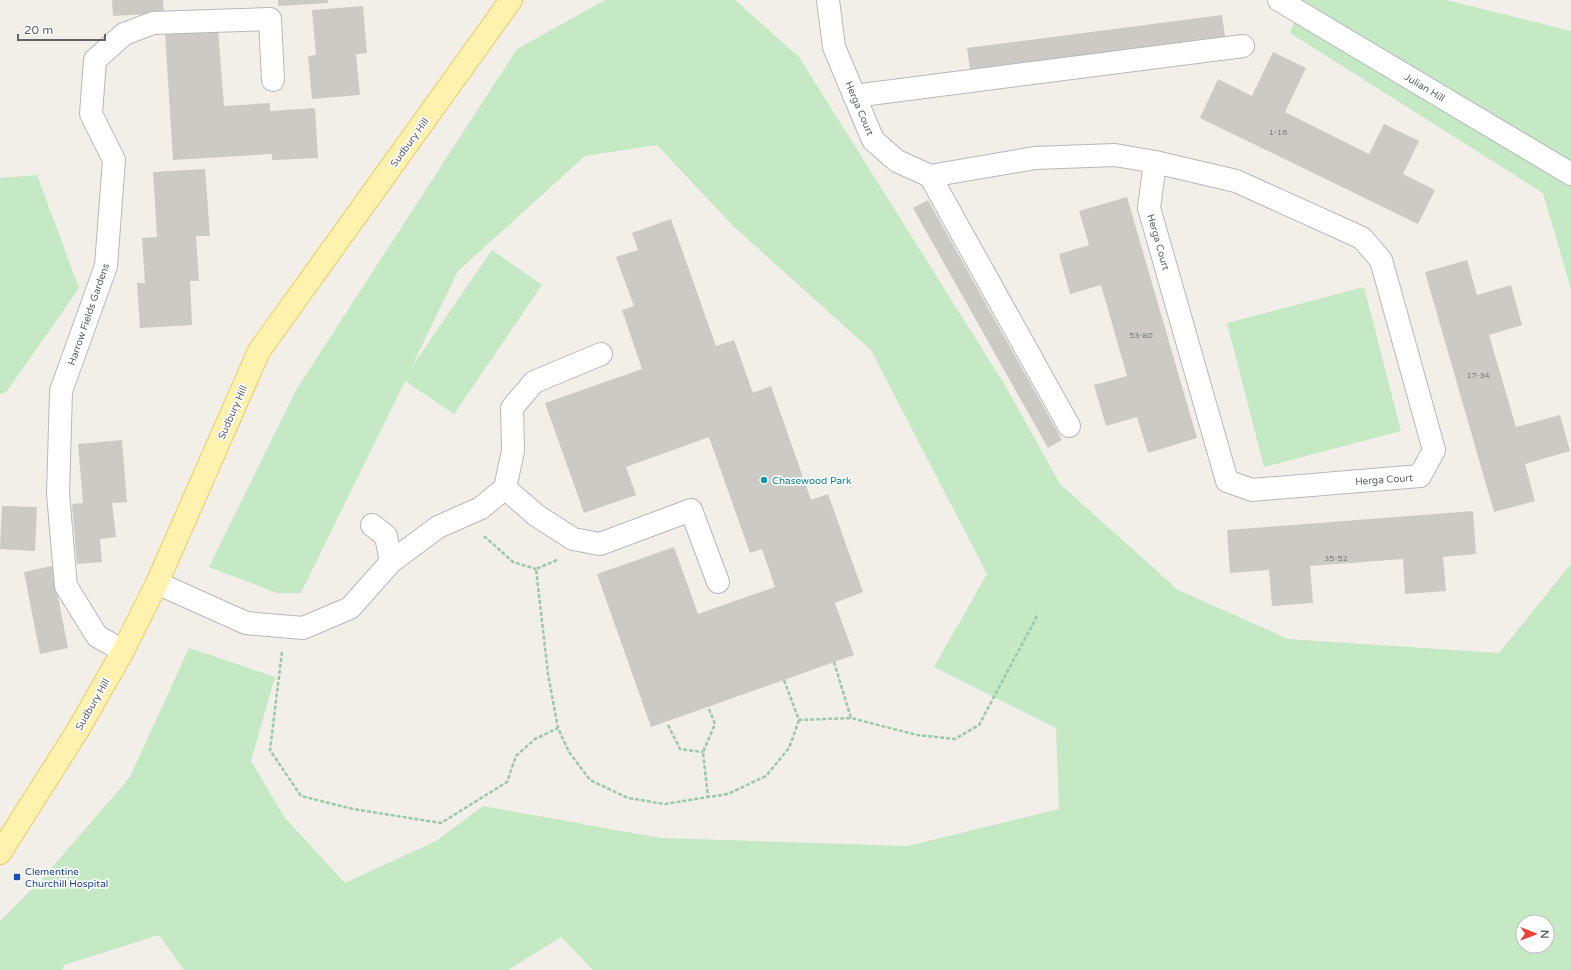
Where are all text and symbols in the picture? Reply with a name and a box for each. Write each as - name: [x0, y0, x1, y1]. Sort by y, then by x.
- scale bar: [18, 16, 105, 42]
- text: 20 m: [24, 23, 53, 37]
- street label: Julian Hill: [1402, 71, 1447, 105]
- street label: Herga Court: [842, 79, 876, 138]
- street label: Sudbury Hill: [388, 116, 432, 169]
- house number: 1-16: [1269, 128, 1287, 137]
- street label: Herga Court: [1144, 213, 1172, 272]
- street label: Harrow Fields Gardens: [66, 261, 112, 367]
- house number: 53-80: [1129, 331, 1153, 340]
- house number: 17-34: [1466, 371, 1490, 380]
- street label: Sudbury Hill: [216, 384, 250, 441]
- street label: Herga Court: [1355, 472, 1414, 488]
- marker: Chasewood Park: [759, 475, 769, 485]
- place label: Chasewood Park: [772, 475, 852, 487]
- house number: 35-52: [1324, 554, 1348, 563]
- street label: Sudbury Hill: [73, 677, 112, 732]
- place label: Clementine Churchill Hospital: [25, 866, 108, 890]
- marker: Clementine Churchill Hospital: [12, 872, 22, 882]
- north arrow: [1515, 914, 1555, 954]
- text: N: [1538, 930, 1551, 939]

